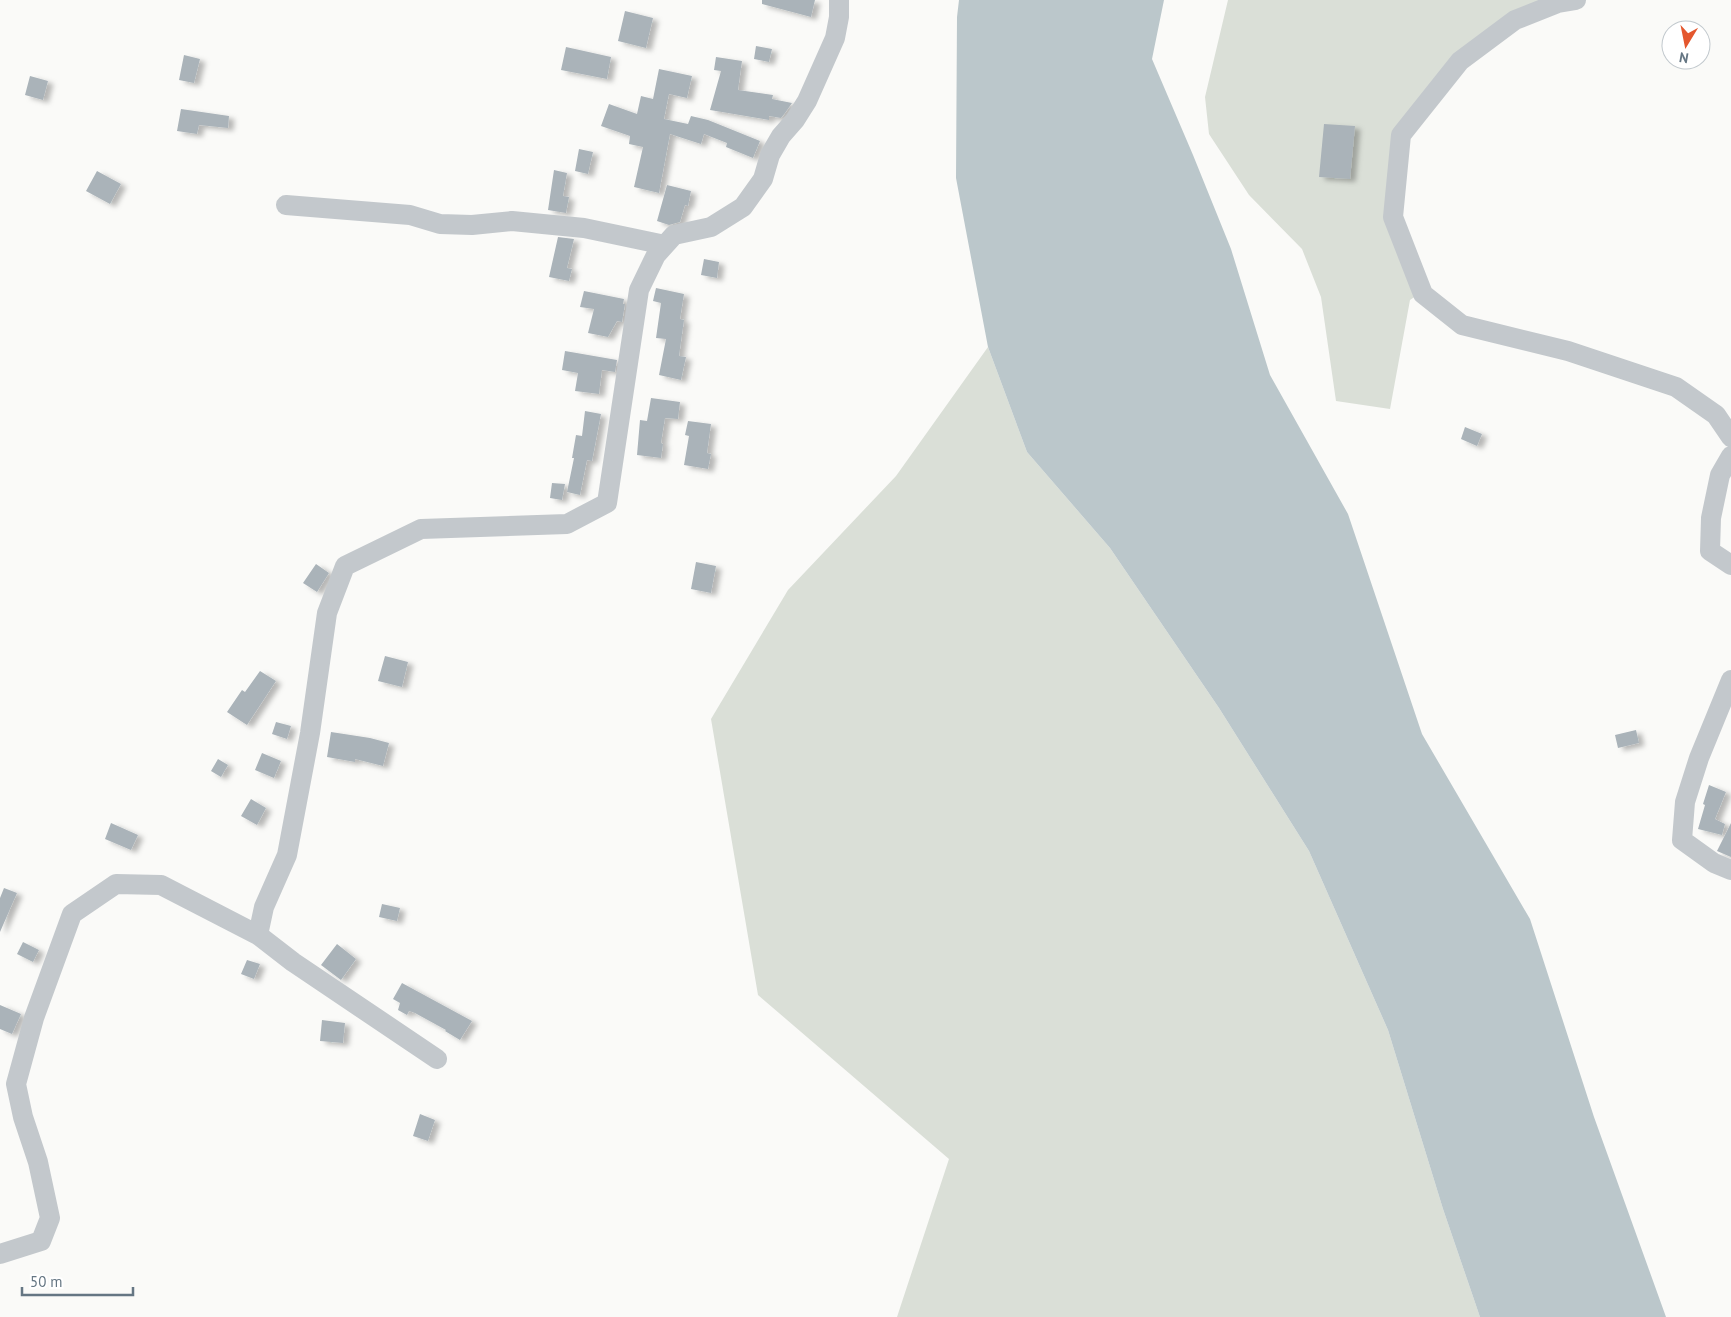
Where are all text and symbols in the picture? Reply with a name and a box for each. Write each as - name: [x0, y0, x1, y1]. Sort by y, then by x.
- north arrow: [1661, 20, 1711, 70]
- text: N: [1678, 48, 1690, 67]
- scale bar: [22, 1264, 134, 1296]
- text: 50 m: [30, 1272, 63, 1291]

